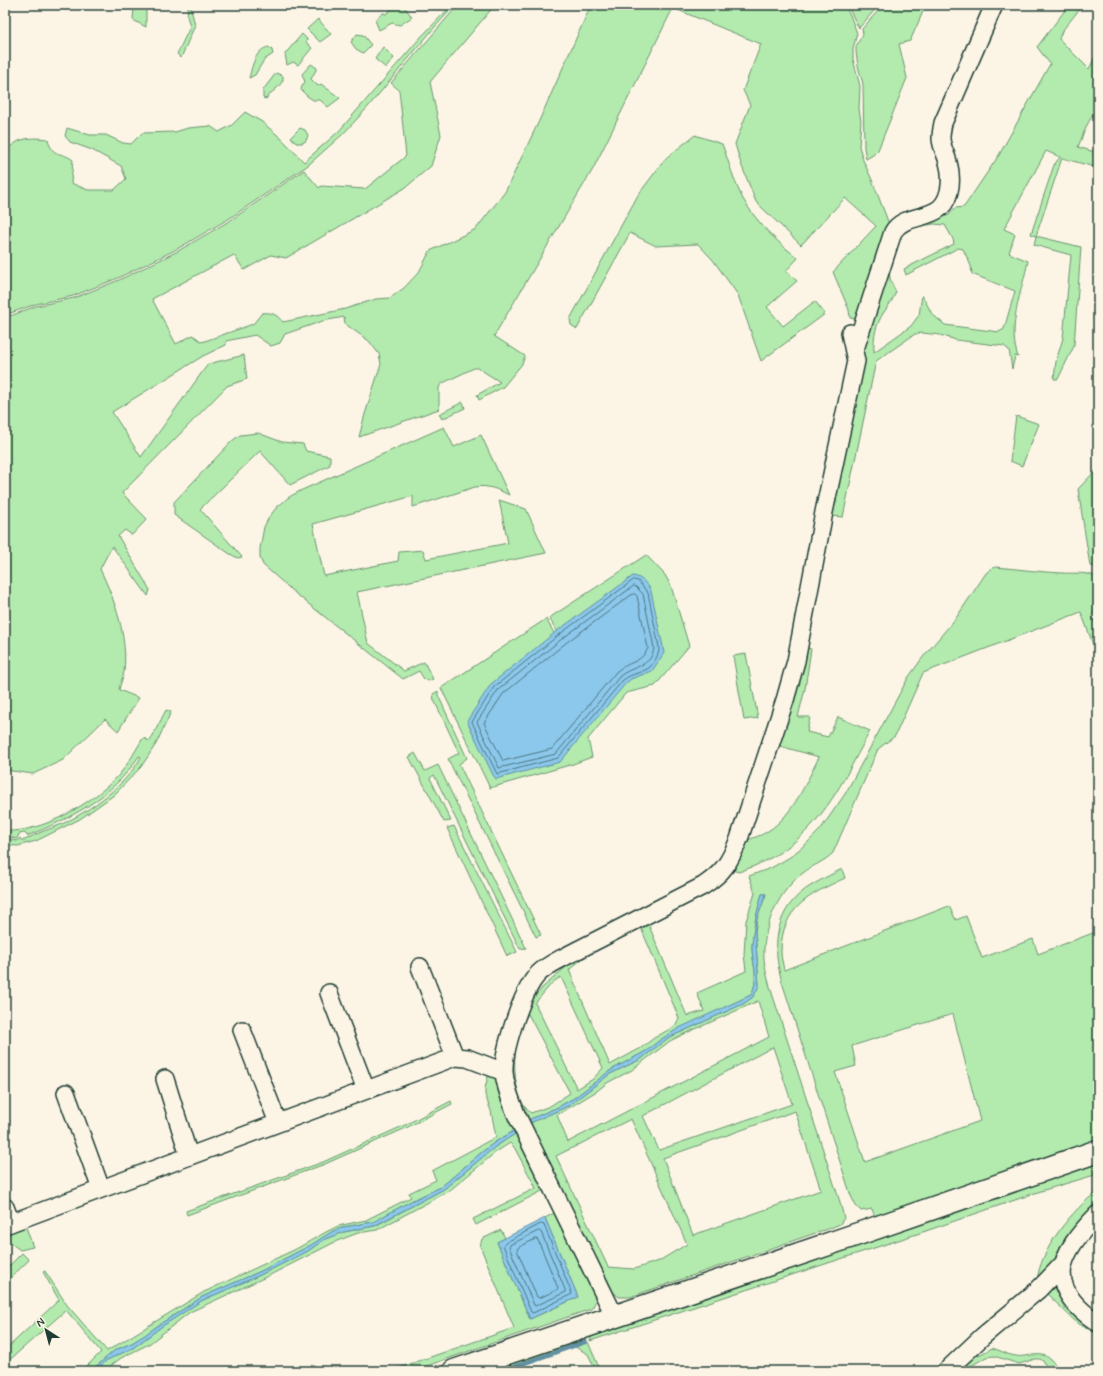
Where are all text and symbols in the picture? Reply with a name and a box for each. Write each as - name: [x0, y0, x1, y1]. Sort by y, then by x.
- north arrow: [26, 1310, 66, 1350]
- text: N: [34, 1315, 48, 1331]

